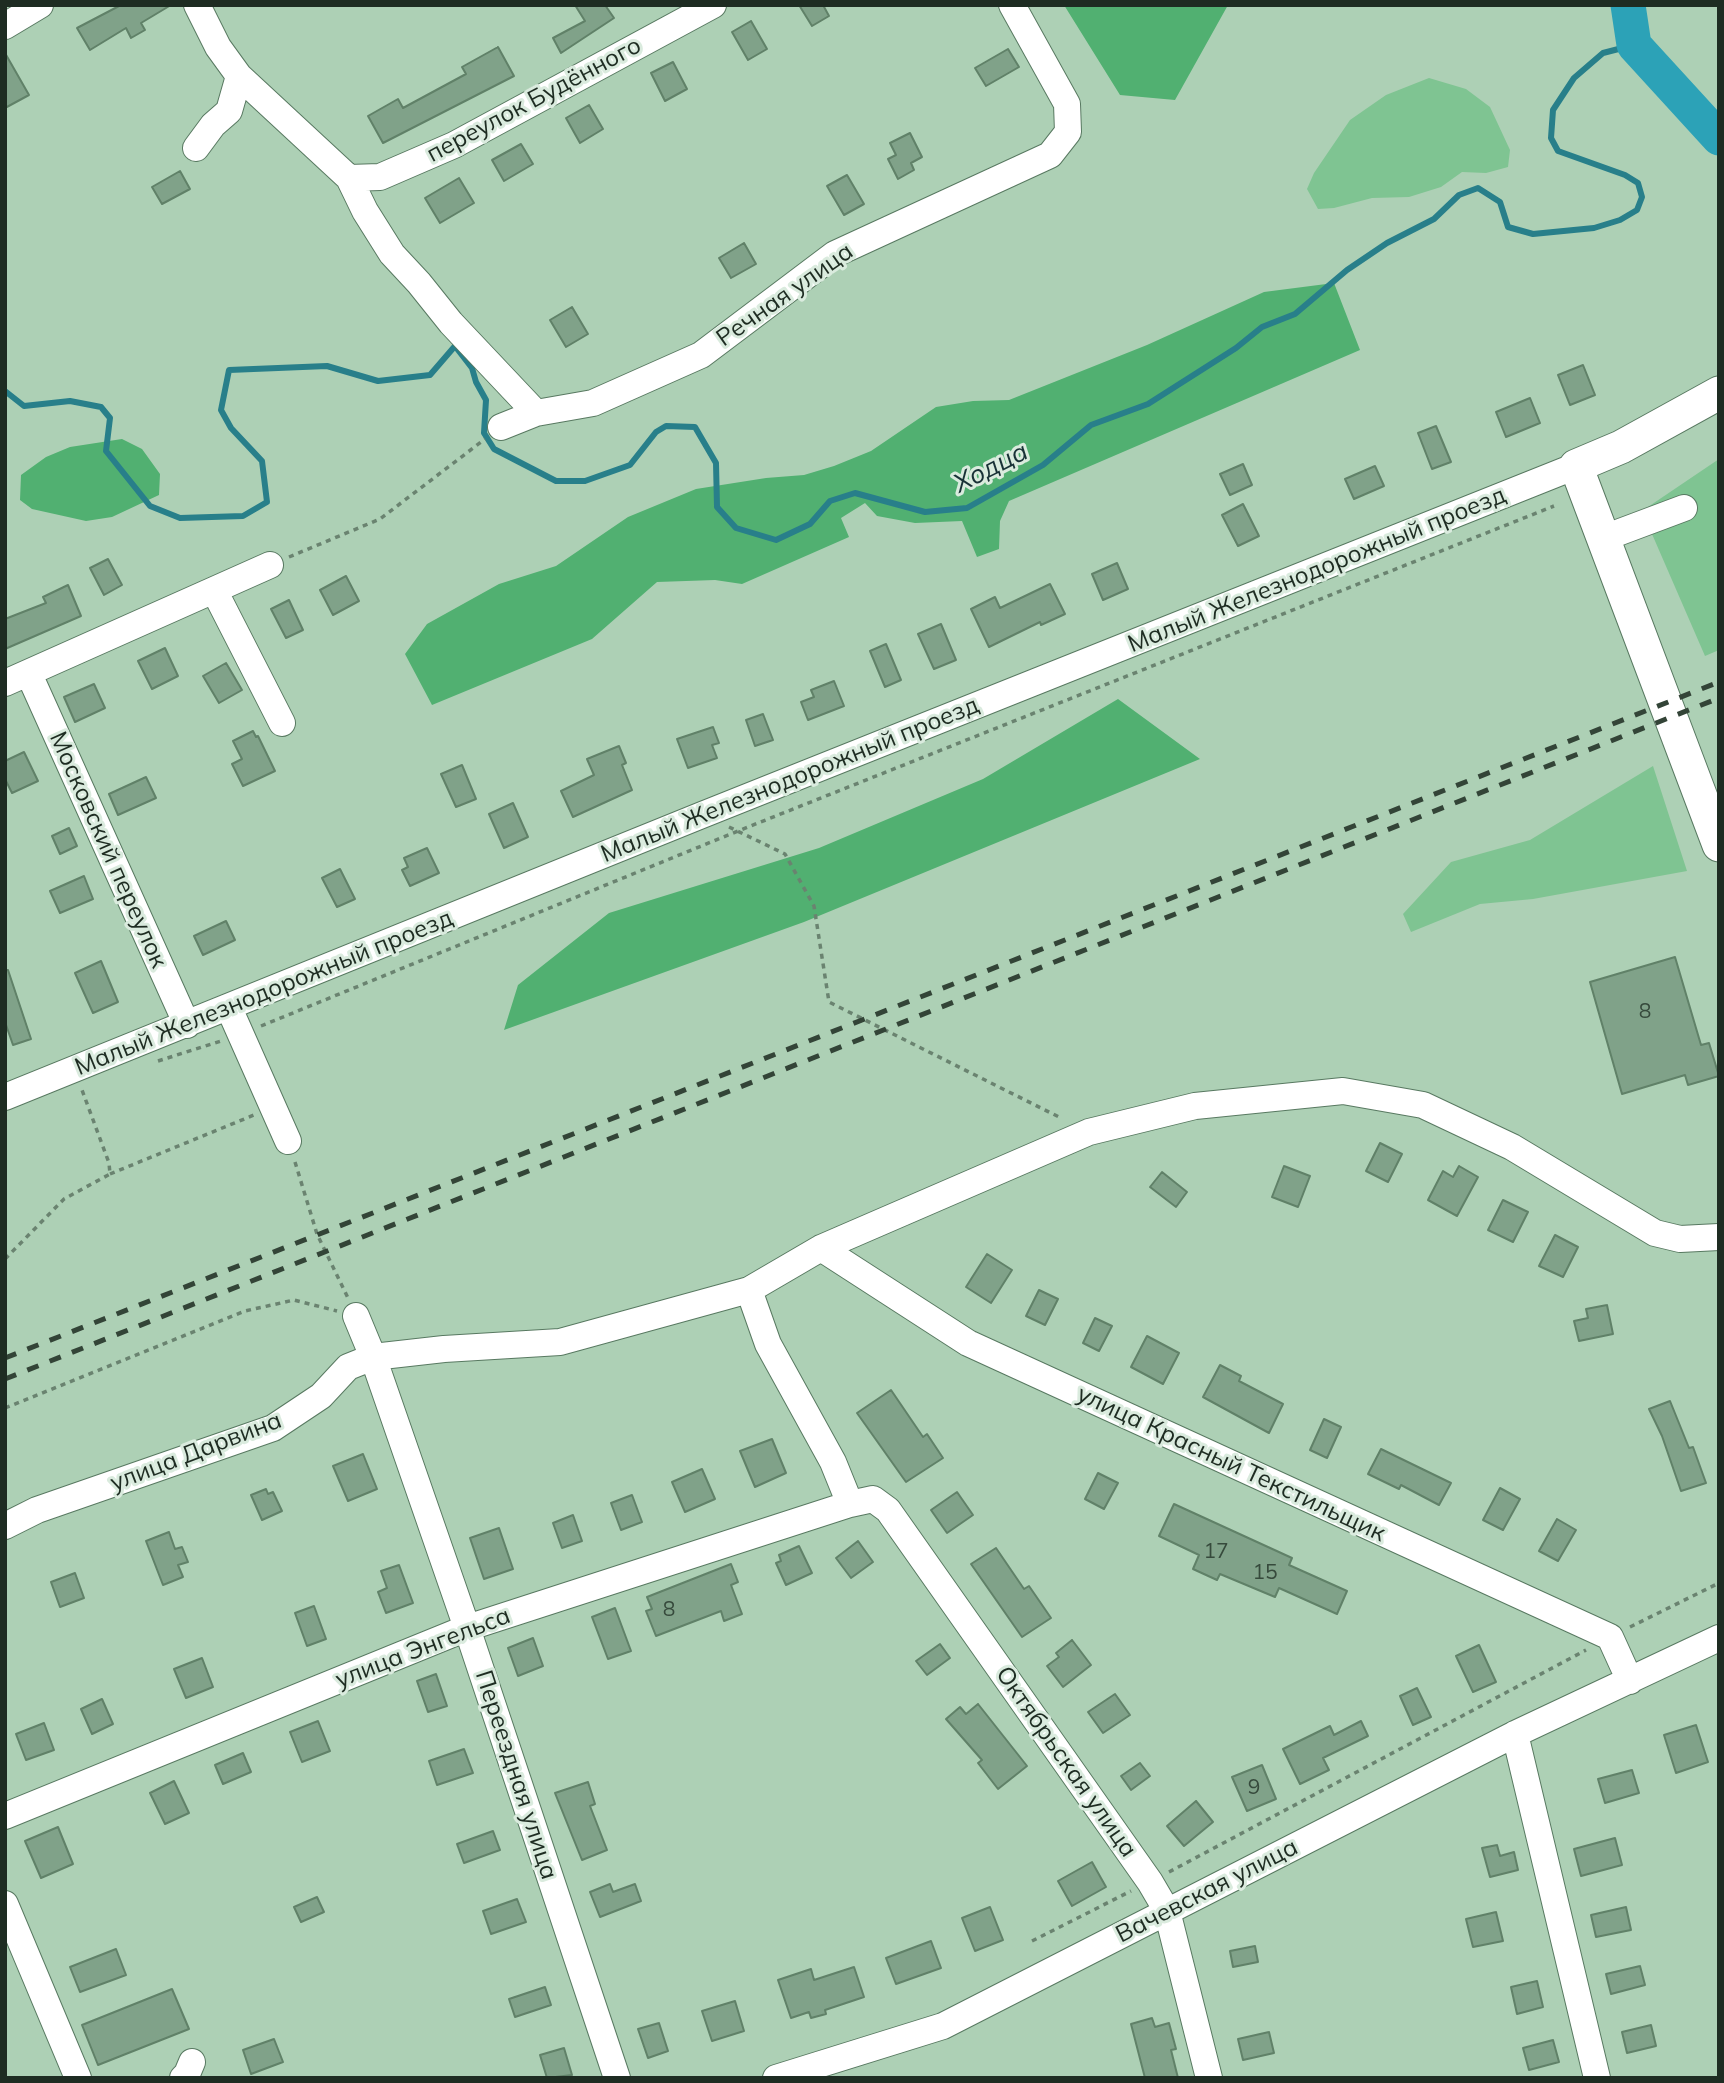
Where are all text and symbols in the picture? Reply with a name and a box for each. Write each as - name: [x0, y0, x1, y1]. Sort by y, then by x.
- street label: переулок Будённого: [422, 31, 646, 169]
- street label: Речная улица: [711, 237, 859, 353]
- water label: Ходца: [949, 436, 1033, 500]
- street label: Малый Железнодорожный проезд: [1124, 481, 1510, 659]
- street label: Малый Железнодорожный проезд: [597, 691, 983, 869]
- street label: Московский переулок: [43, 728, 173, 972]
- street label: Малый Железнодорожный проезд: [71, 904, 457, 1082]
- house number: 8: [1639, 999, 1651, 1025]
- street label: улица Красный Текстильщик: [1072, 1380, 1390, 1548]
- street label: улица Дарвина: [106, 1406, 286, 1498]
- house number: 17: [1203, 1539, 1229, 1565]
- house number: 15: [1252, 1560, 1278, 1586]
- house number: 8: [663, 1597, 675, 1623]
- street label: улица Энгельса: [331, 1601, 515, 1695]
- street label: Октябрьская улица: [989, 1661, 1143, 1863]
- street label: Переездная улица: [469, 1667, 563, 1883]
- house number: 9: [1248, 1775, 1260, 1801]
- street label: Вачевская улица: [1111, 1833, 1303, 1949]

